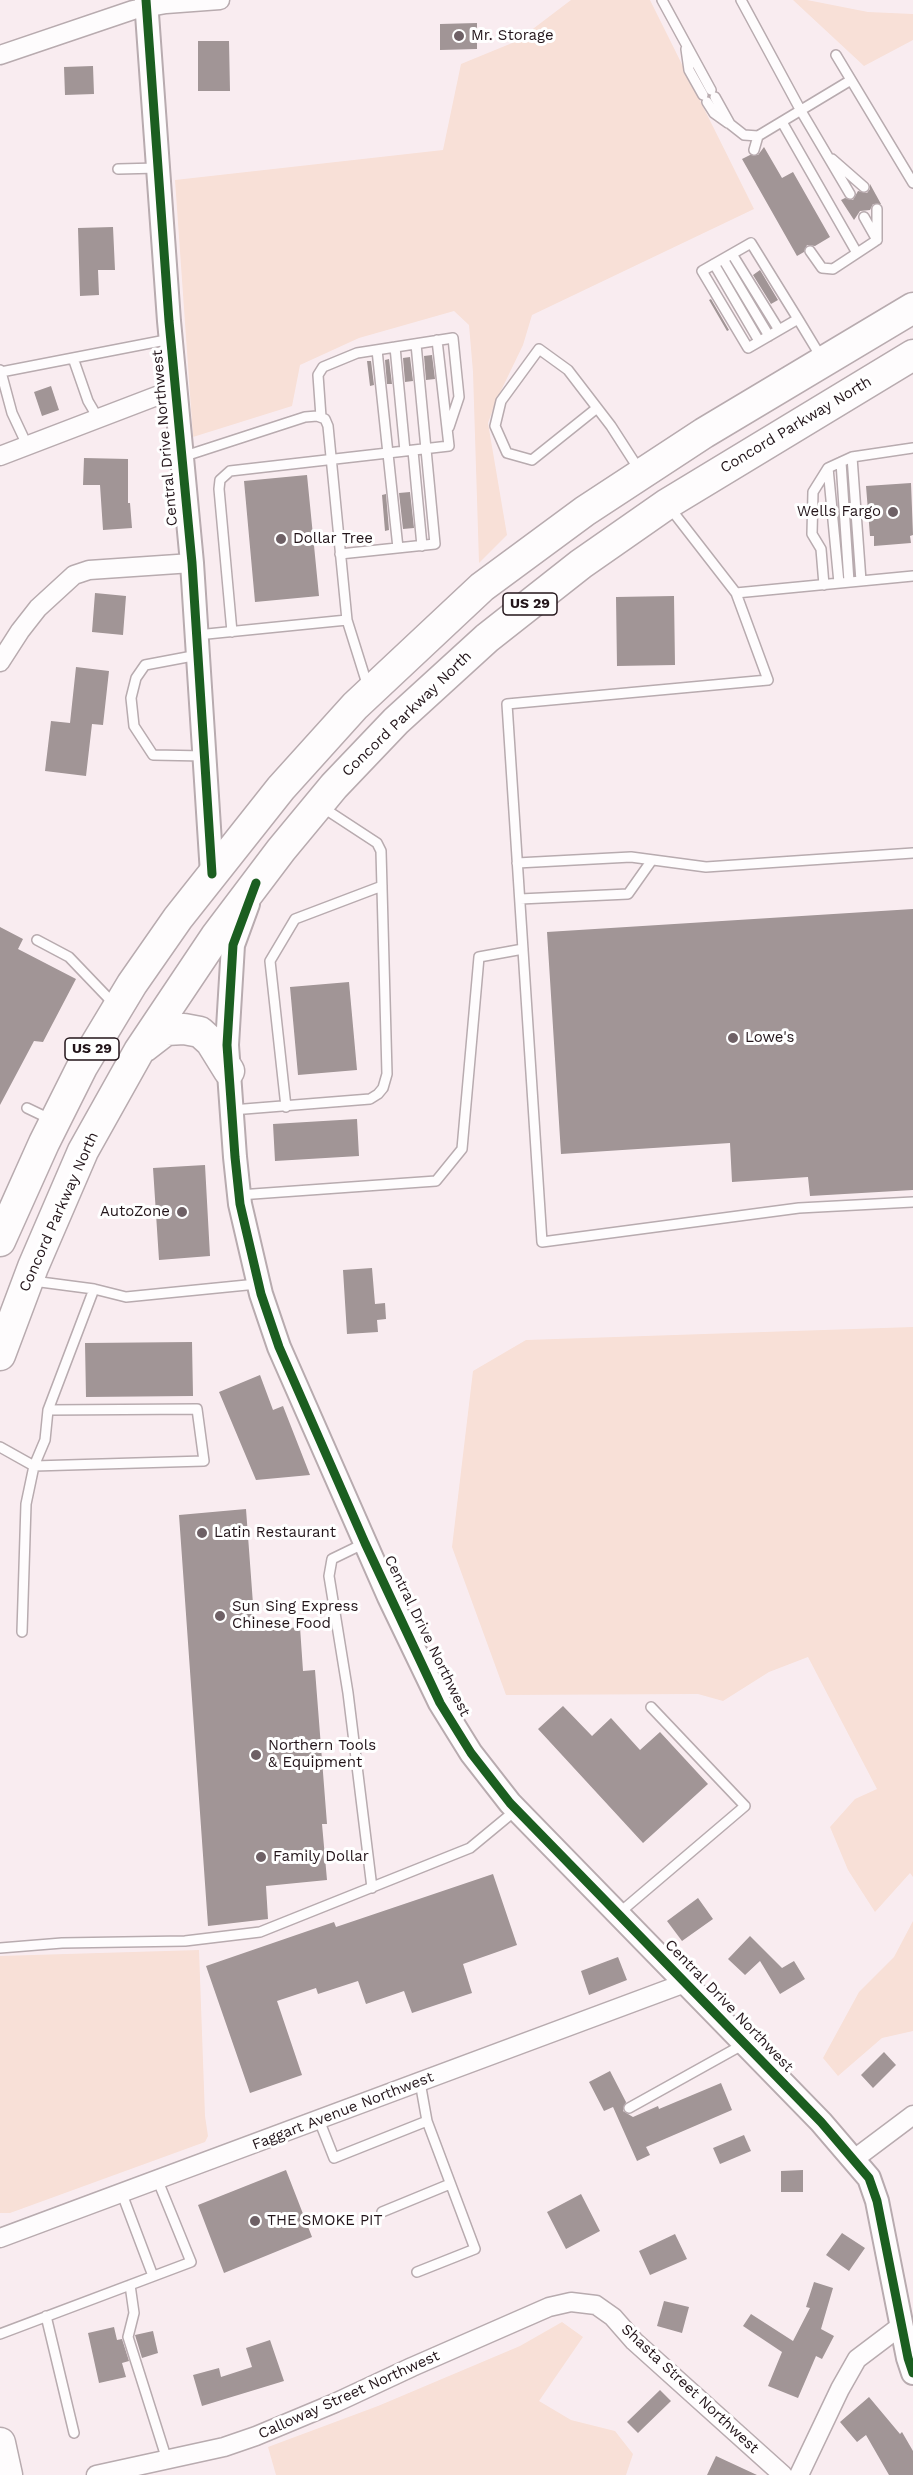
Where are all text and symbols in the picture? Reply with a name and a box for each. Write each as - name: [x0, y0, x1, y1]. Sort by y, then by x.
- place label: Mr. Storage: [471, 27, 554, 45]
- marker: Mr. Storage: [452, 29, 466, 43]
- street label: Central Drive Northwest: [148, 349, 182, 527]
- street label: Concord Parkway North: [717, 373, 875, 477]
- place label: Wells Fargo: [797, 503, 881, 521]
- marker: Wells Fargo: [886, 505, 900, 519]
- place label: Dollar Tree: [293, 530, 373, 548]
- marker: Dollar Tree: [274, 532, 288, 546]
- road number: US 29: [503, 593, 557, 615]
- street label: Concord Parkway North: [339, 647, 475, 781]
- place label: Lowe's: [745, 1029, 794, 1047]
- marker: Lowe's: [726, 1031, 740, 1045]
- road number: US 29: [65, 1038, 119, 1060]
- street label: Concord Parkway North: [16, 1129, 102, 1295]
- place label: AutoZone: [100, 1203, 170, 1221]
- marker: AutoZone: [175, 1205, 189, 1219]
- place label: Latin Restaurant: [214, 1524, 336, 1542]
- marker: Latin Restaurant: [195, 1526, 209, 1540]
- street label: Central Drive Northwest: [380, 1552, 474, 1720]
- place label: Sun Sing Express Chinese Food: [232, 1598, 358, 1633]
- marker: Sun Sing Express Chinese Food: [213, 1609, 227, 1623]
- place label: Northern Tools & Equipment: [268, 1737, 376, 1772]
- marker: Northern Tools & Equipment: [249, 1748, 263, 1762]
- place label: Family Dollar: [273, 1848, 369, 1866]
- marker: Family Dollar: [254, 1850, 268, 1864]
- street label: Central Drive Northwest: [661, 1936, 797, 2076]
- street label: Faggart Avenue Northwest: [250, 2068, 436, 2154]
- place label: THE SMOKE PIT: [267, 2212, 383, 2230]
- marker: THE SMOKE PIT: [248, 2214, 262, 2228]
- street label: Shasta Street Northwest: [617, 2320, 763, 2458]
- street label: Calloway Street Northwest: [256, 2347, 442, 2443]

